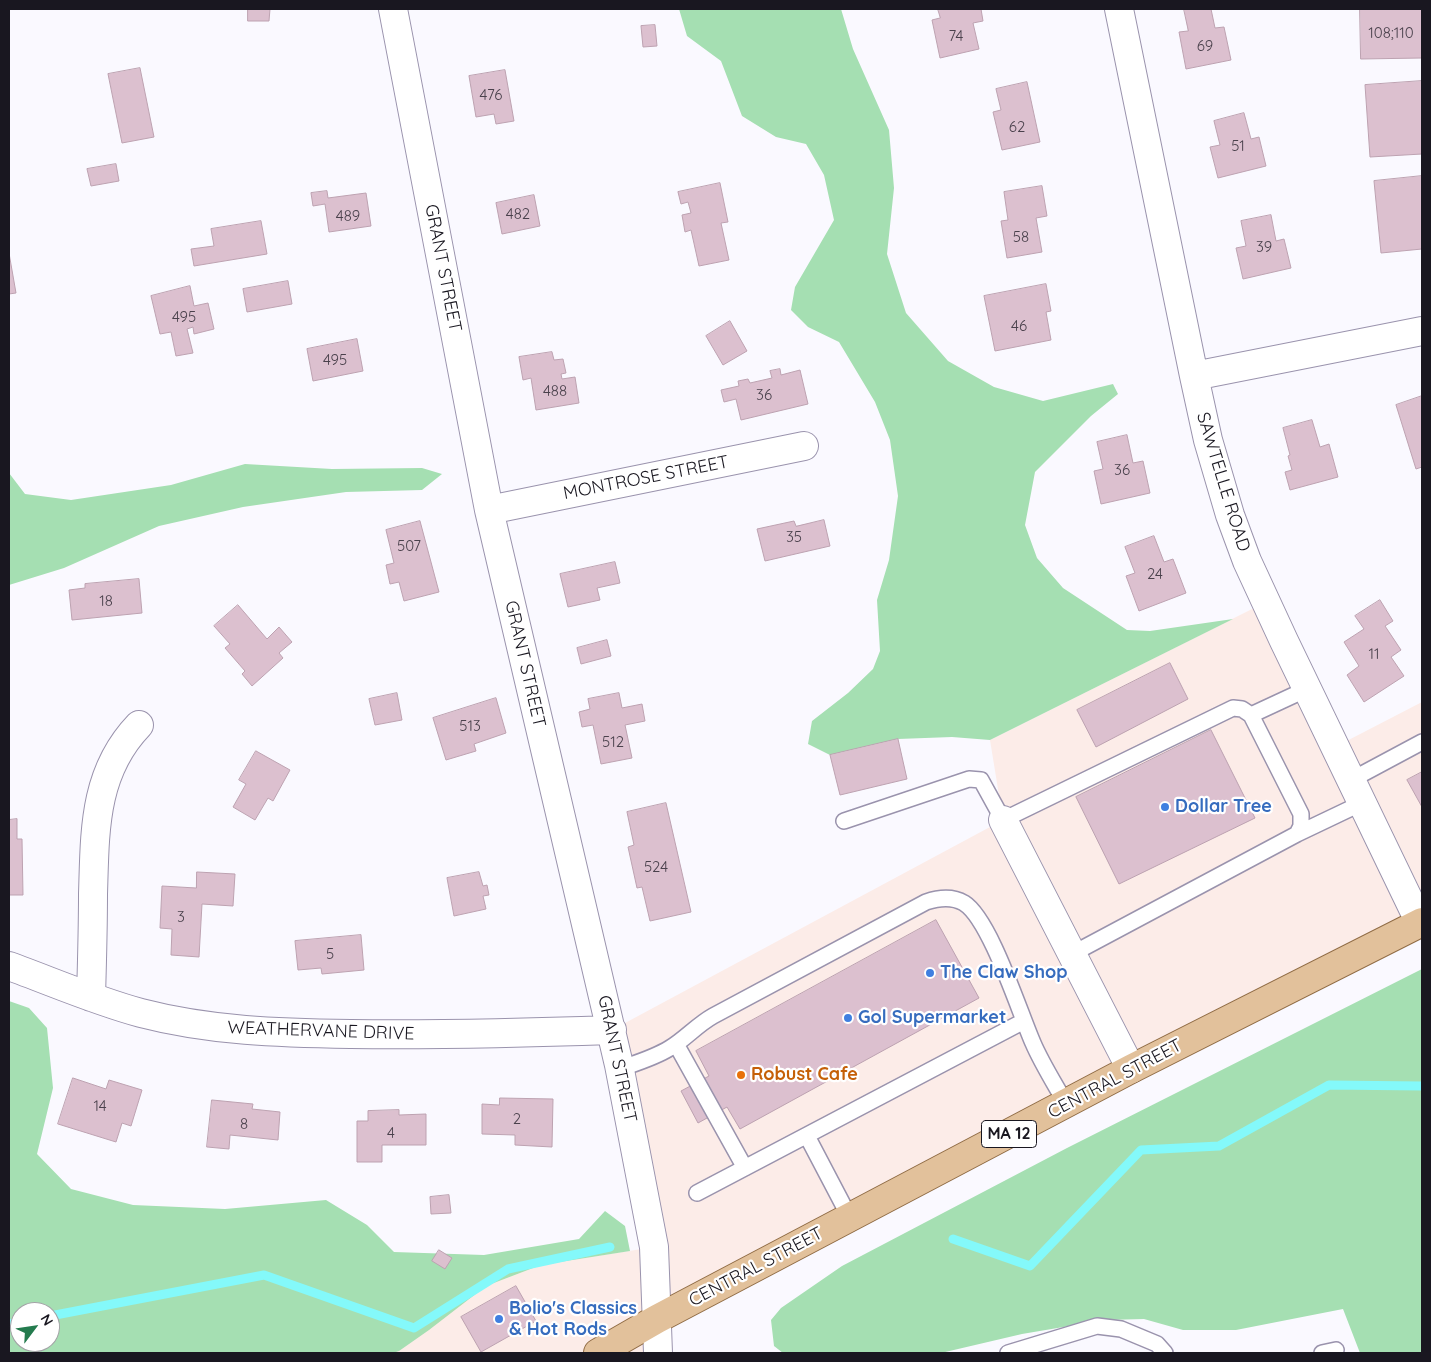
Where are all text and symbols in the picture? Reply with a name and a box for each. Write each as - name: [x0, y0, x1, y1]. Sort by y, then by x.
- house number: 108;110: [1368, 24, 1414, 42]
- house number: 74: [949, 27, 963, 45]
- house number: 69: [1197, 37, 1213, 55]
- house number: 476: [480, 86, 502, 104]
- house number: 62: [1009, 118, 1025, 136]
- house number: 51: [1231, 137, 1245, 155]
- street label: GRANT STREET: [420, 202, 466, 334]
- house number: 482: [506, 205, 530, 223]
- house number: 489: [336, 207, 360, 225]
- house number: 58: [1013, 228, 1029, 246]
- house number: 39: [1256, 238, 1272, 256]
- house number: 495: [172, 308, 196, 326]
- house number: 46: [1011, 317, 1027, 335]
- house number: 495: [323, 351, 347, 369]
- house number: 488: [543, 382, 567, 400]
- house number: 36: [756, 386, 772, 404]
- street label: SAWTELLE ROAD: [1192, 410, 1254, 554]
- street label: MONTROSE STREET: [562, 451, 730, 505]
- house number: 36: [1114, 461, 1130, 479]
- house number: 35: [786, 528, 802, 546]
- house number: 507: [397, 537, 421, 555]
- house number: 24: [1147, 565, 1163, 583]
- house number: 18: [99, 592, 113, 610]
- street label: GRANT STREET: [500, 598, 550, 730]
- house number: 11: [1368, 645, 1380, 663]
- house number: 513: [459, 717, 481, 735]
- house number: 512: [602, 733, 624, 751]
- place label: Dollar Tree: [1175, 796, 1272, 818]
- marker: Dollar Tree: [1159, 801, 1171, 813]
- house number: 524: [644, 858, 668, 876]
- house number: 3: [177, 908, 185, 926]
- house number: 5: [326, 945, 334, 963]
- place label: The Claw Shop: [940, 962, 1068, 984]
- marker: The Claw Shop: [924, 967, 936, 979]
- street label: GRANT STREET: [593, 993, 641, 1125]
- place label: Gol Supermarket: [858, 1007, 1006, 1029]
- marker: Gol Supermarket: [842, 1012, 854, 1024]
- street label: WEATHERVANE DRIVE: [227, 1017, 415, 1045]
- street label: CENTRAL STREET: [1044, 1035, 1186, 1123]
- place label: Robust Cafe: [751, 1064, 858, 1086]
- marker: Robust Cafe: [735, 1069, 747, 1081]
- house number: 14: [93, 1097, 107, 1115]
- house number: 2: [513, 1110, 521, 1128]
- house number: 8: [240, 1115, 248, 1133]
- road number: MA 12: [982, 1120, 1036, 1148]
- house number: 4: [387, 1124, 395, 1142]
- street label: CENTRAL STREET: [685, 1223, 827, 1311]
- place label: Bolio's Classics & Hot Rods: [509, 1298, 637, 1340]
- north arrow: [10, 1302, 60, 1352]
- text: N: [37, 1311, 57, 1329]
- marker: Bolio's Classics & Hot Rods: [493, 1313, 505, 1325]

